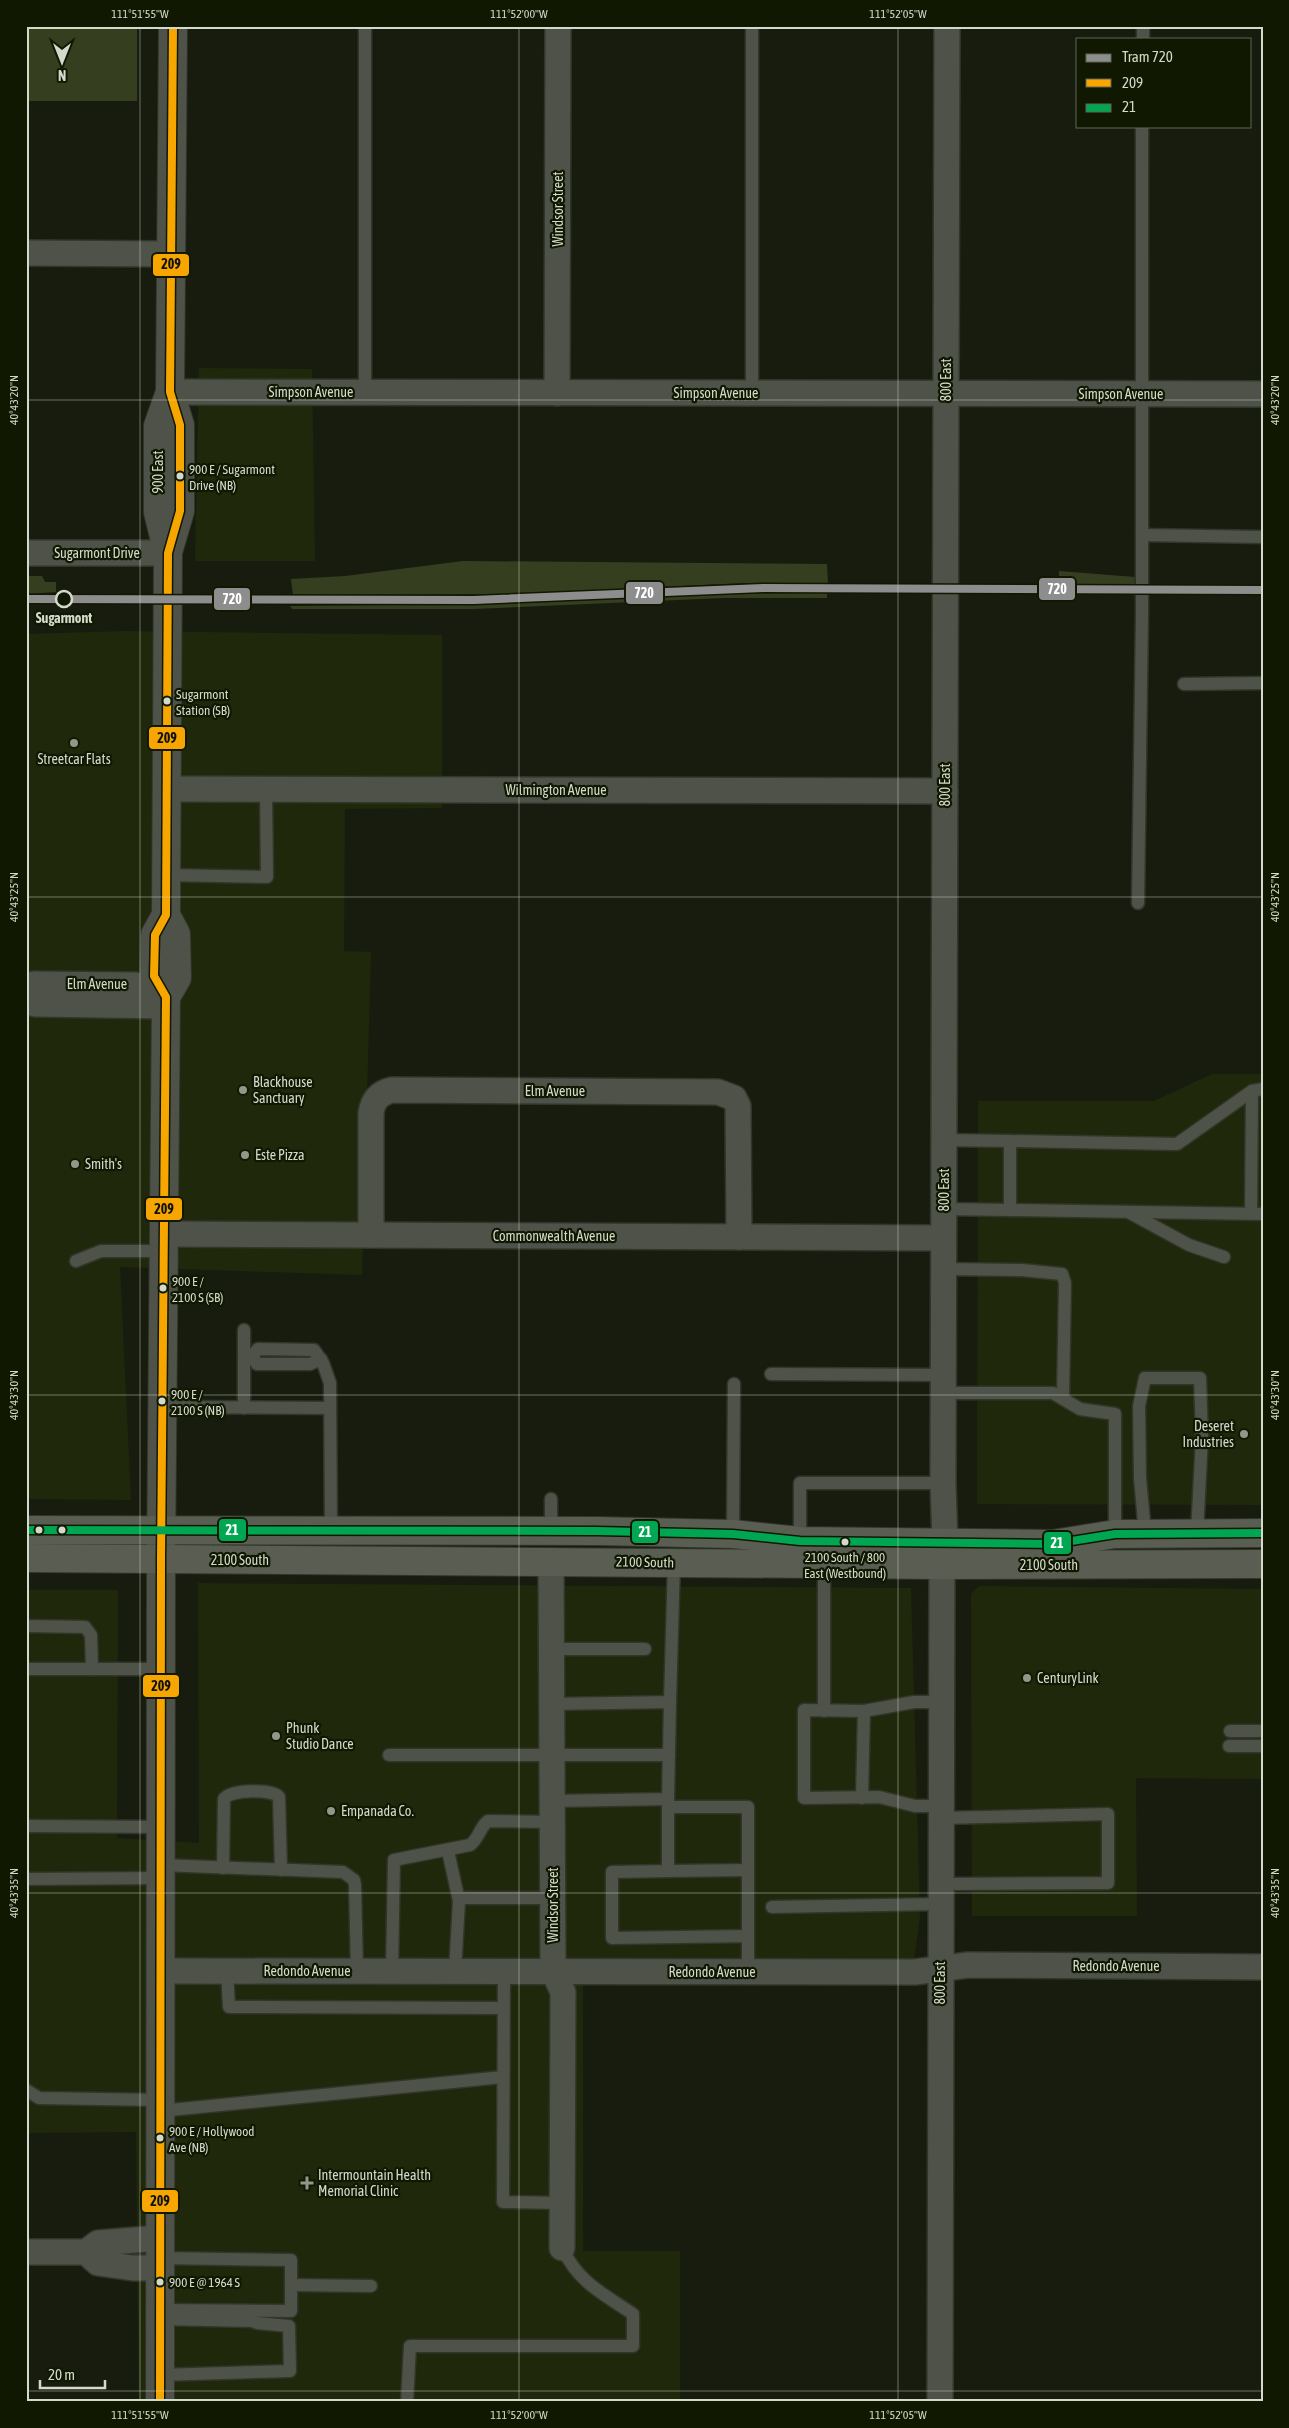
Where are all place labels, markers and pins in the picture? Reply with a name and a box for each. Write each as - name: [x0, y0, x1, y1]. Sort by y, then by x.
- place label: 900 E / Sugarmont Drive (NB): [189, 462, 275, 493]
- marker: 900 E / Sugarmont Drive (NB): [175, 471, 185, 481]
- marker: Sugarmont: [55, 590, 73, 608]
- place label: Sugarmont: [36, 610, 92, 626]
- place label: Sugarmont Station (SB): [176, 687, 230, 718]
- marker: Sugarmont Station (SB): [162, 696, 172, 706]
- marker: Streetcar Flats: [68, 737, 80, 749]
- place label: Streetcar Flats: [37, 751, 111, 767]
- place label: Blackhouse Sanctuary: [253, 1074, 313, 1106]
- marker: Blackhouse Sanctuary: [237, 1084, 249, 1096]
- place label: Este Pizza: [255, 1147, 304, 1163]
- marker: Este Pizza: [239, 1149, 251, 1161]
- place label: Smith's: [85, 1156, 122, 1172]
- marker: Smith's: [69, 1158, 81, 1170]
- place label: 900 E / 2100 S (SB): [172, 1274, 223, 1305]
- marker: 900 E / 2100 S (SB): [158, 1283, 168, 1293]
- place label: 900 E / 2100 S (NB): [171, 1387, 225, 1418]
- marker: 900 E / 2100 S (NB): [157, 1396, 167, 1406]
- place label: Deseret Industries: [1183, 1418, 1234, 1450]
- marker: Deseret Industries: [1238, 1428, 1250, 1440]
- unlabelled marker: [34, 1525, 44, 1535]
- unlabelled marker: [57, 1525, 67, 1535]
- marker: 2100 South / 800 East (Westbound): [840, 1537, 850, 1547]
- place label: 2100 South / 800 East (Westbound): [804, 1550, 886, 1581]
- place label: CenturyLink: [1037, 1670, 1099, 1686]
- marker: CenturyLink: [1021, 1672, 1033, 1684]
- place label: Phunk Studio Dance: [286, 1720, 354, 1752]
- marker: Phunk Studio Dance: [270, 1730, 282, 1742]
- place label: Empanada Co.: [341, 1803, 414, 1819]
- marker: Empanada Co.: [325, 1805, 337, 1817]
- place label: 900 E / Hollywood Ave (NB): [169, 2124, 254, 2155]
- marker: 900 E / Hollywood Ave (NB): [155, 2133, 165, 2143]
- place label: Intermountain Health Memorial Clinic: [318, 2167, 431, 2199]
- marker: Intermountain Health Memorial Clinic: [300, 2176, 314, 2190]
- place label: 900 E @ 1964 S: [169, 2275, 241, 2290]
- marker: 900 E @ 1964 S: [155, 2277, 165, 2287]

